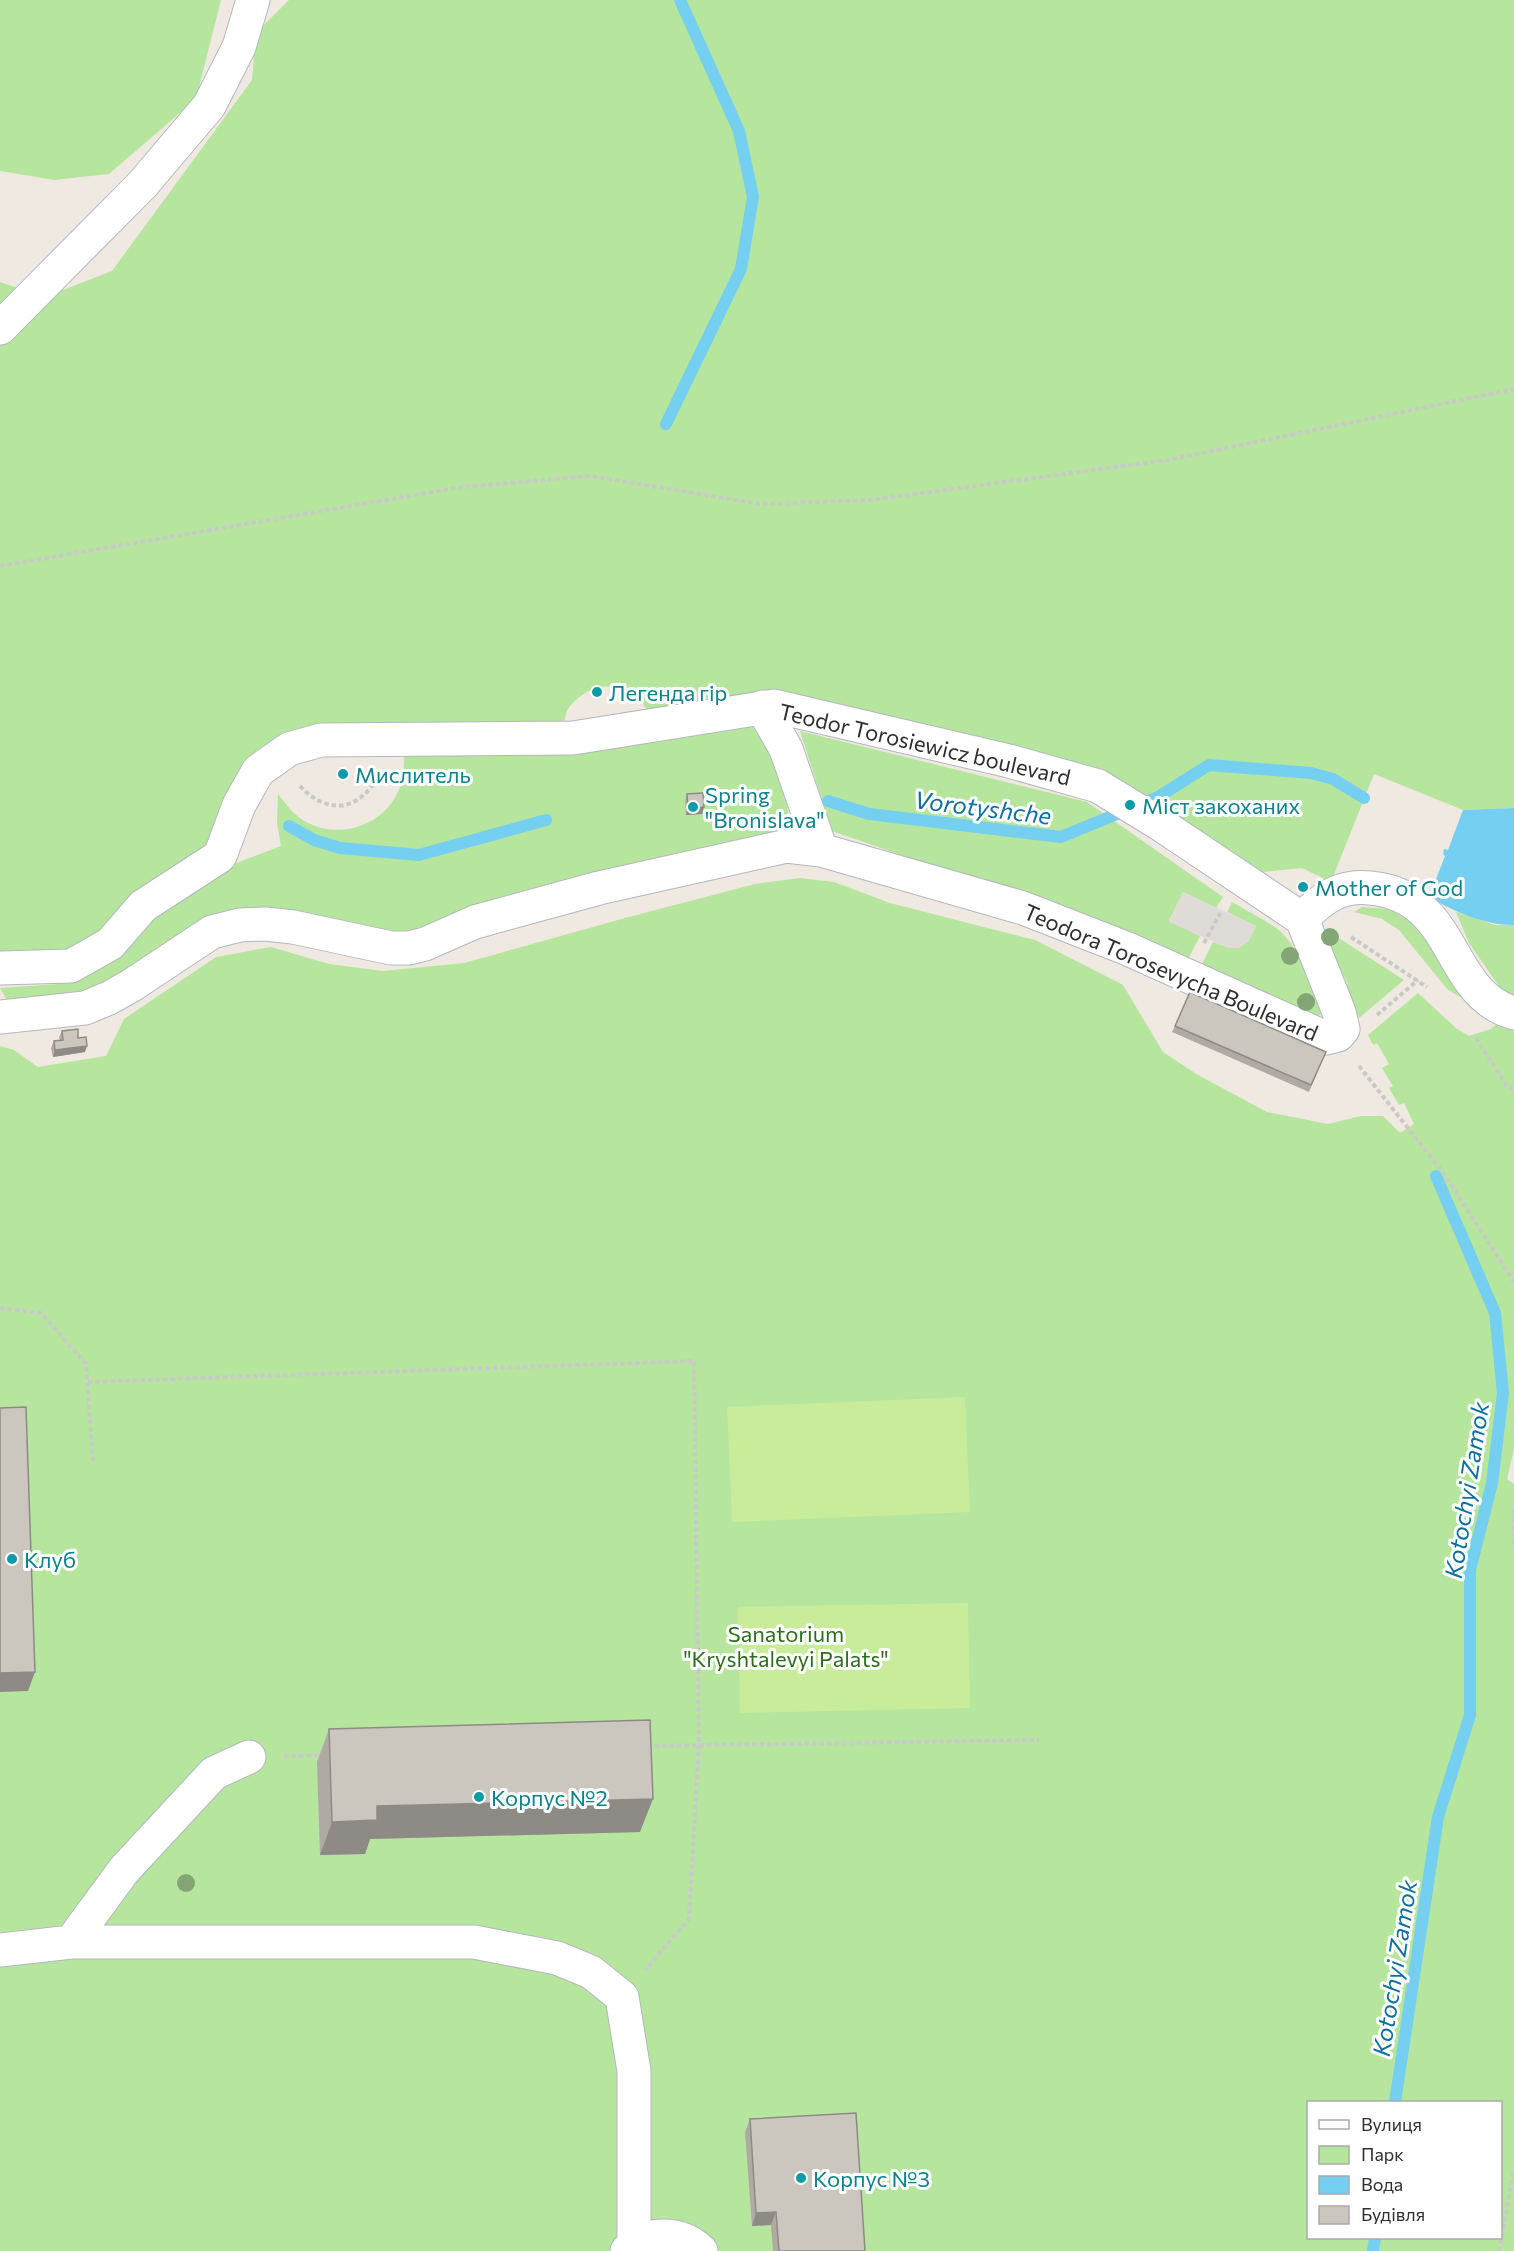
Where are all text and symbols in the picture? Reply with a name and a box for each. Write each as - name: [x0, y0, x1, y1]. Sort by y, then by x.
- place label: Легенда гір: [609, 679, 727, 706]
- marker: Легенда гір: [590, 685, 604, 699]
- street label: Teodor Torosiewicz boulevard: [777, 697, 1073, 791]
- place label: Мислитель: [355, 761, 471, 788]
- marker: Мислитель: [336, 767, 350, 781]
- place label: Spring "Bronislava": [705, 781, 825, 833]
- water label: Vorotyshche: [913, 784, 1053, 830]
- place label: Міст закоханих: [1142, 792, 1300, 819]
- marker: Міст закоханих: [1123, 798, 1137, 812]
- marker: Spring "Bronislava": [686, 800, 700, 814]
- place label: Mother of God: [1315, 874, 1463, 901]
- marker: Mother of God: [1296, 880, 1310, 894]
- street label: Teodora Torosevycha Boulevard: [1020, 898, 1322, 1046]
- water label: Kotochyi Zamok: [1438, 1399, 1494, 1580]
- place label: Клуб: [24, 1546, 76, 1573]
- marker: Клуб: [5, 1552, 19, 1566]
- park label: Sanatorium "Kryshtalevyi Palats": [683, 1620, 889, 1672]
- place label: Корпус №2: [491, 1784, 608, 1811]
- marker: Корпус №2: [472, 1790, 486, 1804]
- water label: Kotochyi Zamok: [1366, 1877, 1422, 2058]
- legend: [1307, 2101, 1502, 2239]
- text: Вулиця: [1361, 2113, 1422, 2135]
- text: Парк: [1361, 2143, 1404, 2165]
- place label: Корпус №3: [813, 2165, 930, 2192]
- marker: Корпус №3: [794, 2171, 808, 2185]
- text: Вода: [1361, 2173, 1403, 2195]
- text: Будівля: [1361, 2203, 1425, 2225]

